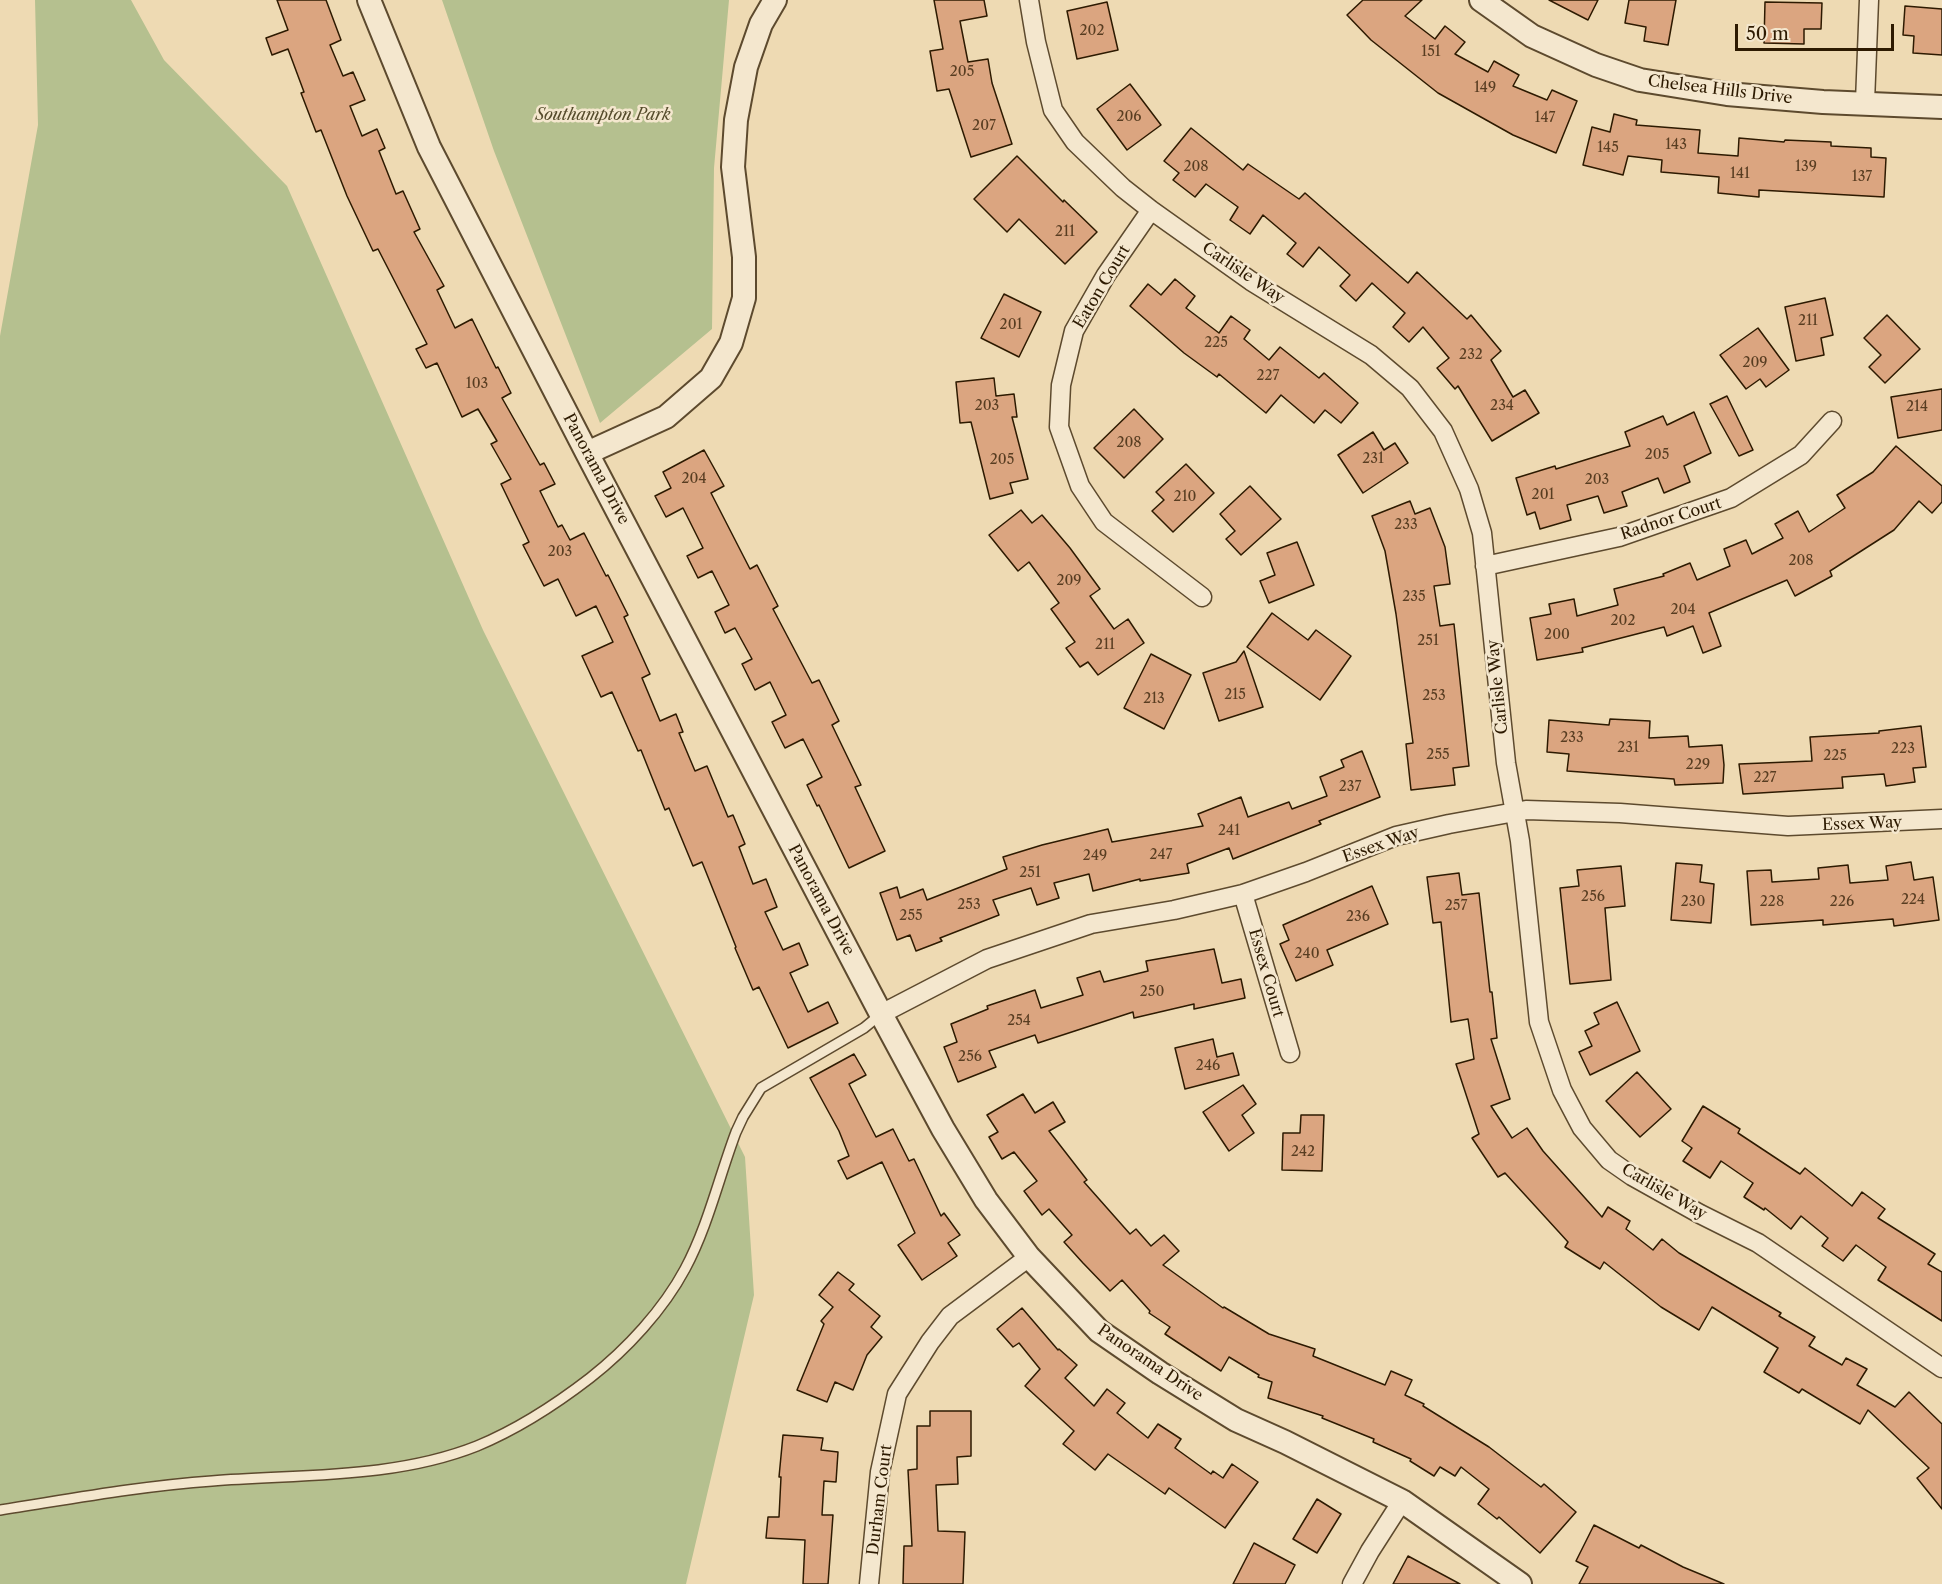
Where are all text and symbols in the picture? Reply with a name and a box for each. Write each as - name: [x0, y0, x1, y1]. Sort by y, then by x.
- scale bar: [1738, 12, 1897, 50]
- house number: 202: [1080, 23, 1104, 39]
- text: 50 m: [1746, 23, 1789, 45]
- house number: 151: [1421, 44, 1441, 60]
- house number: 205: [950, 64, 974, 80]
- street label: Chelsea Hills Drive: [1647, 72, 1793, 108]
- house number: 149: [1474, 80, 1496, 96]
- park label: Southampton Park: [535, 105, 671, 125]
- house number: 206: [1116, 109, 1142, 125]
- house number: 147: [1535, 110, 1555, 126]
- house number: 207: [972, 118, 996, 134]
- house number: 143: [1665, 137, 1687, 153]
- house number: 145: [1597, 140, 1619, 156]
- house number: 208: [1183, 159, 1209, 175]
- house number: 139: [1795, 159, 1817, 175]
- house number: 141: [1730, 166, 1750, 182]
- house number: 137: [1852, 169, 1872, 185]
- house number: 211: [1055, 224, 1075, 240]
- street label: Carlisle Way: [1198, 238, 1288, 308]
- street label: Eaton Court: [1070, 242, 1134, 332]
- house number: 211: [1798, 313, 1818, 329]
- house number: 201: [1000, 317, 1022, 333]
- house number: 225: [1204, 335, 1228, 351]
- house number: 232: [1459, 347, 1483, 363]
- house number: 209: [1742, 355, 1768, 371]
- house number: 227: [1257, 368, 1279, 384]
- house number: 103: [466, 376, 488, 392]
- house number: 203: [975, 398, 999, 414]
- house number: 234: [1490, 398, 1514, 414]
- house number: 214: [1906, 399, 1928, 415]
- street label: Panorama Drive: [559, 410, 633, 528]
- house number: 208: [1116, 435, 1142, 451]
- house number: 205: [1645, 447, 1669, 463]
- house number: 231: [1362, 451, 1384, 467]
- house number: 205: [990, 452, 1014, 468]
- house number: 204: [681, 471, 707, 487]
- house number: 203: [1585, 472, 1609, 488]
- house number: 201: [1532, 487, 1554, 503]
- house number: 210: [1174, 489, 1196, 505]
- street label: Radnor Court: [1618, 494, 1724, 544]
- house number: 233: [1394, 517, 1418, 533]
- house number: 203: [548, 544, 572, 560]
- house number: 208: [1788, 553, 1814, 569]
- house number: 209: [1056, 573, 1082, 589]
- house number: 235: [1402, 589, 1426, 605]
- house number: 204: [1670, 602, 1696, 618]
- house number: 202: [1611, 613, 1635, 629]
- house number: 200: [1544, 627, 1570, 643]
- house number: 251: [1417, 633, 1439, 649]
- house number: 211: [1095, 637, 1115, 653]
- street label: Carlisle Way: [1483, 639, 1513, 735]
- house number: 215: [1224, 687, 1246, 703]
- house number: 253: [1422, 688, 1446, 704]
- house number: 213: [1143, 691, 1165, 707]
- house number: 233: [1560, 730, 1584, 746]
- house number: 231: [1617, 740, 1639, 756]
- house number: 223: [1891, 741, 1915, 757]
- house number: 255: [1426, 747, 1450, 763]
- house number: 225: [1823, 748, 1847, 764]
- house number: 229: [1686, 757, 1710, 773]
- house number: 227: [1754, 770, 1776, 786]
- house number: 237: [1339, 779, 1361, 795]
- street label: Essex Way: [1822, 813, 1902, 835]
- house number: 241: [1218, 823, 1240, 839]
- street label: Essex Way: [1340, 823, 1422, 867]
- street label: Panorama Drive: [784, 841, 858, 959]
- house number: 247: [1149, 847, 1173, 863]
- house number: 249: [1083, 848, 1107, 864]
- house number: 251: [1019, 865, 1041, 881]
- house number: 256: [1581, 889, 1605, 905]
- house number: 224: [1901, 892, 1925, 908]
- house number: 230: [1681, 894, 1705, 910]
- house number: 228: [1760, 894, 1784, 910]
- house number: 226: [1830, 894, 1854, 910]
- house number: 253: [957, 897, 981, 913]
- house number: 257: [1445, 898, 1467, 914]
- house number: 255: [899, 908, 923, 924]
- house number: 236: [1346, 909, 1370, 925]
- street label: Essex Court: [1244, 926, 1288, 1020]
- house number: 240: [1294, 946, 1320, 962]
- house number: 250: [1140, 984, 1164, 1000]
- house number: 254: [1007, 1013, 1031, 1029]
- house number: 256: [958, 1049, 982, 1065]
- house number: 246: [1196, 1058, 1220, 1074]
- house number: 242: [1291, 1144, 1315, 1160]
- street label: Carlisle Way: [1618, 1160, 1710, 1224]
- street label: Panorama Drive: [1094, 1321, 1206, 1405]
- street label: Durham Court: [864, 1443, 896, 1557]

